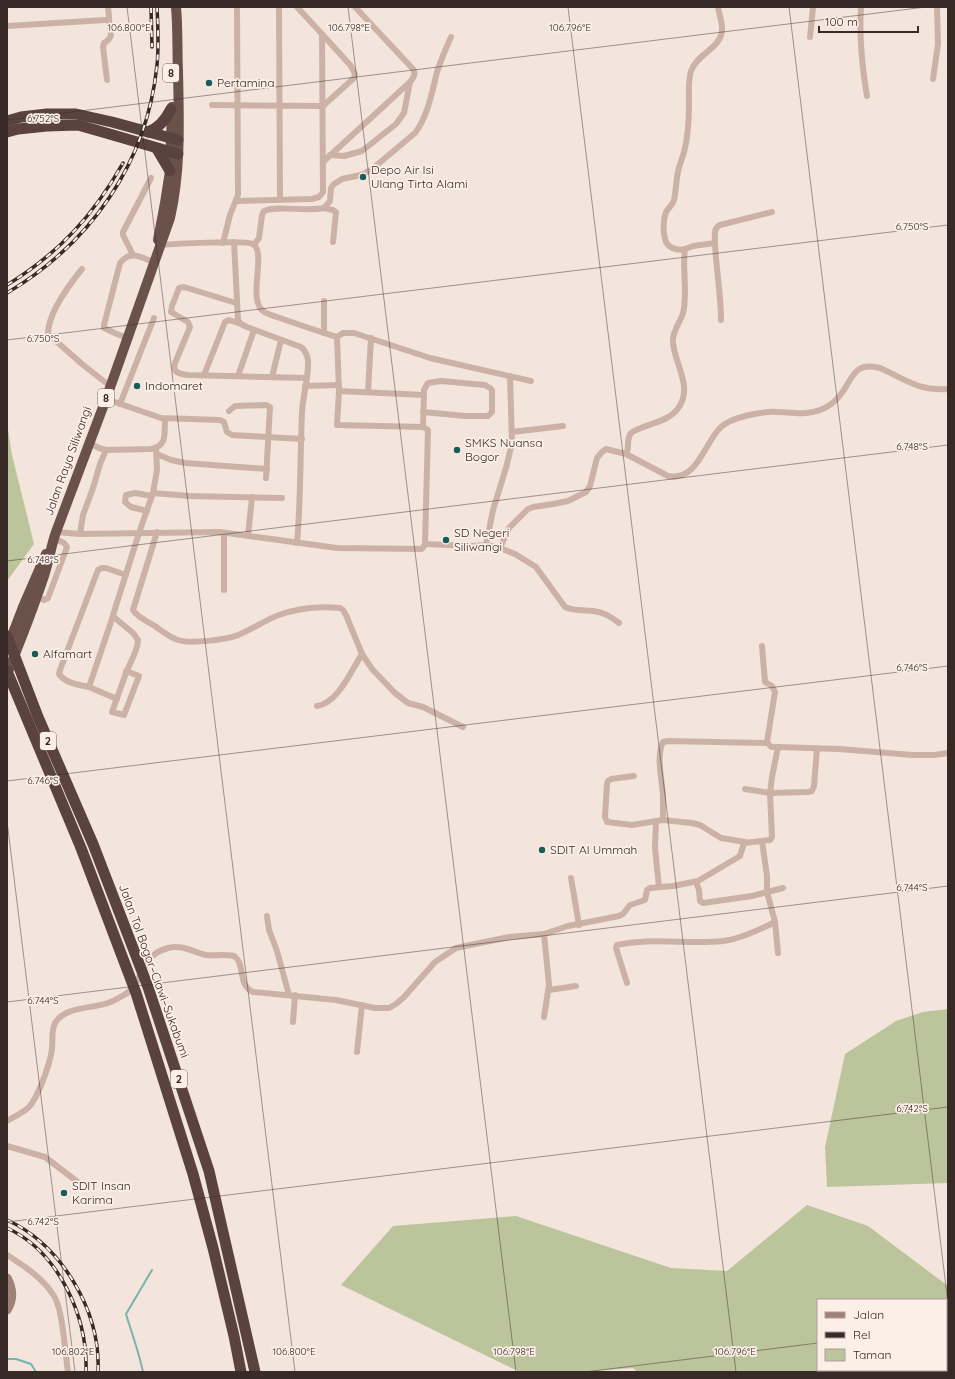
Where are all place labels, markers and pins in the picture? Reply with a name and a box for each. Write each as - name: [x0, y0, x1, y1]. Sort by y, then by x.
- place label: Pertamina: [217, 75, 275, 90]
- marker: Pertamina: [204, 78, 214, 88]
- place label: Depo Air Isi Ulang Tirta Alami: [371, 162, 468, 191]
- marker: Depo Air Isi Ulang Tirta Alami: [358, 172, 368, 182]
- place label: Indomaret: [145, 378, 203, 393]
- marker: Indomaret: [132, 381, 142, 391]
- place label: SMKS Nuansa Bogor: [465, 435, 542, 464]
- marker: SMKS Nuansa Bogor: [452, 445, 462, 455]
- place label: SD Negeri Siliwangi: [454, 525, 509, 554]
- marker: SD Negeri Siliwangi: [441, 535, 451, 545]
- place label: Alfamart: [43, 646, 92, 661]
- marker: Alfamart: [30, 649, 40, 659]
- place label: SDIT Al Ummah: [550, 842, 637, 857]
- marker: SDIT Al Ummah: [537, 845, 547, 855]
- place label: SDIT Insan Karima: [72, 1178, 131, 1207]
- marker: SDIT Insan Karima: [59, 1188, 69, 1198]

